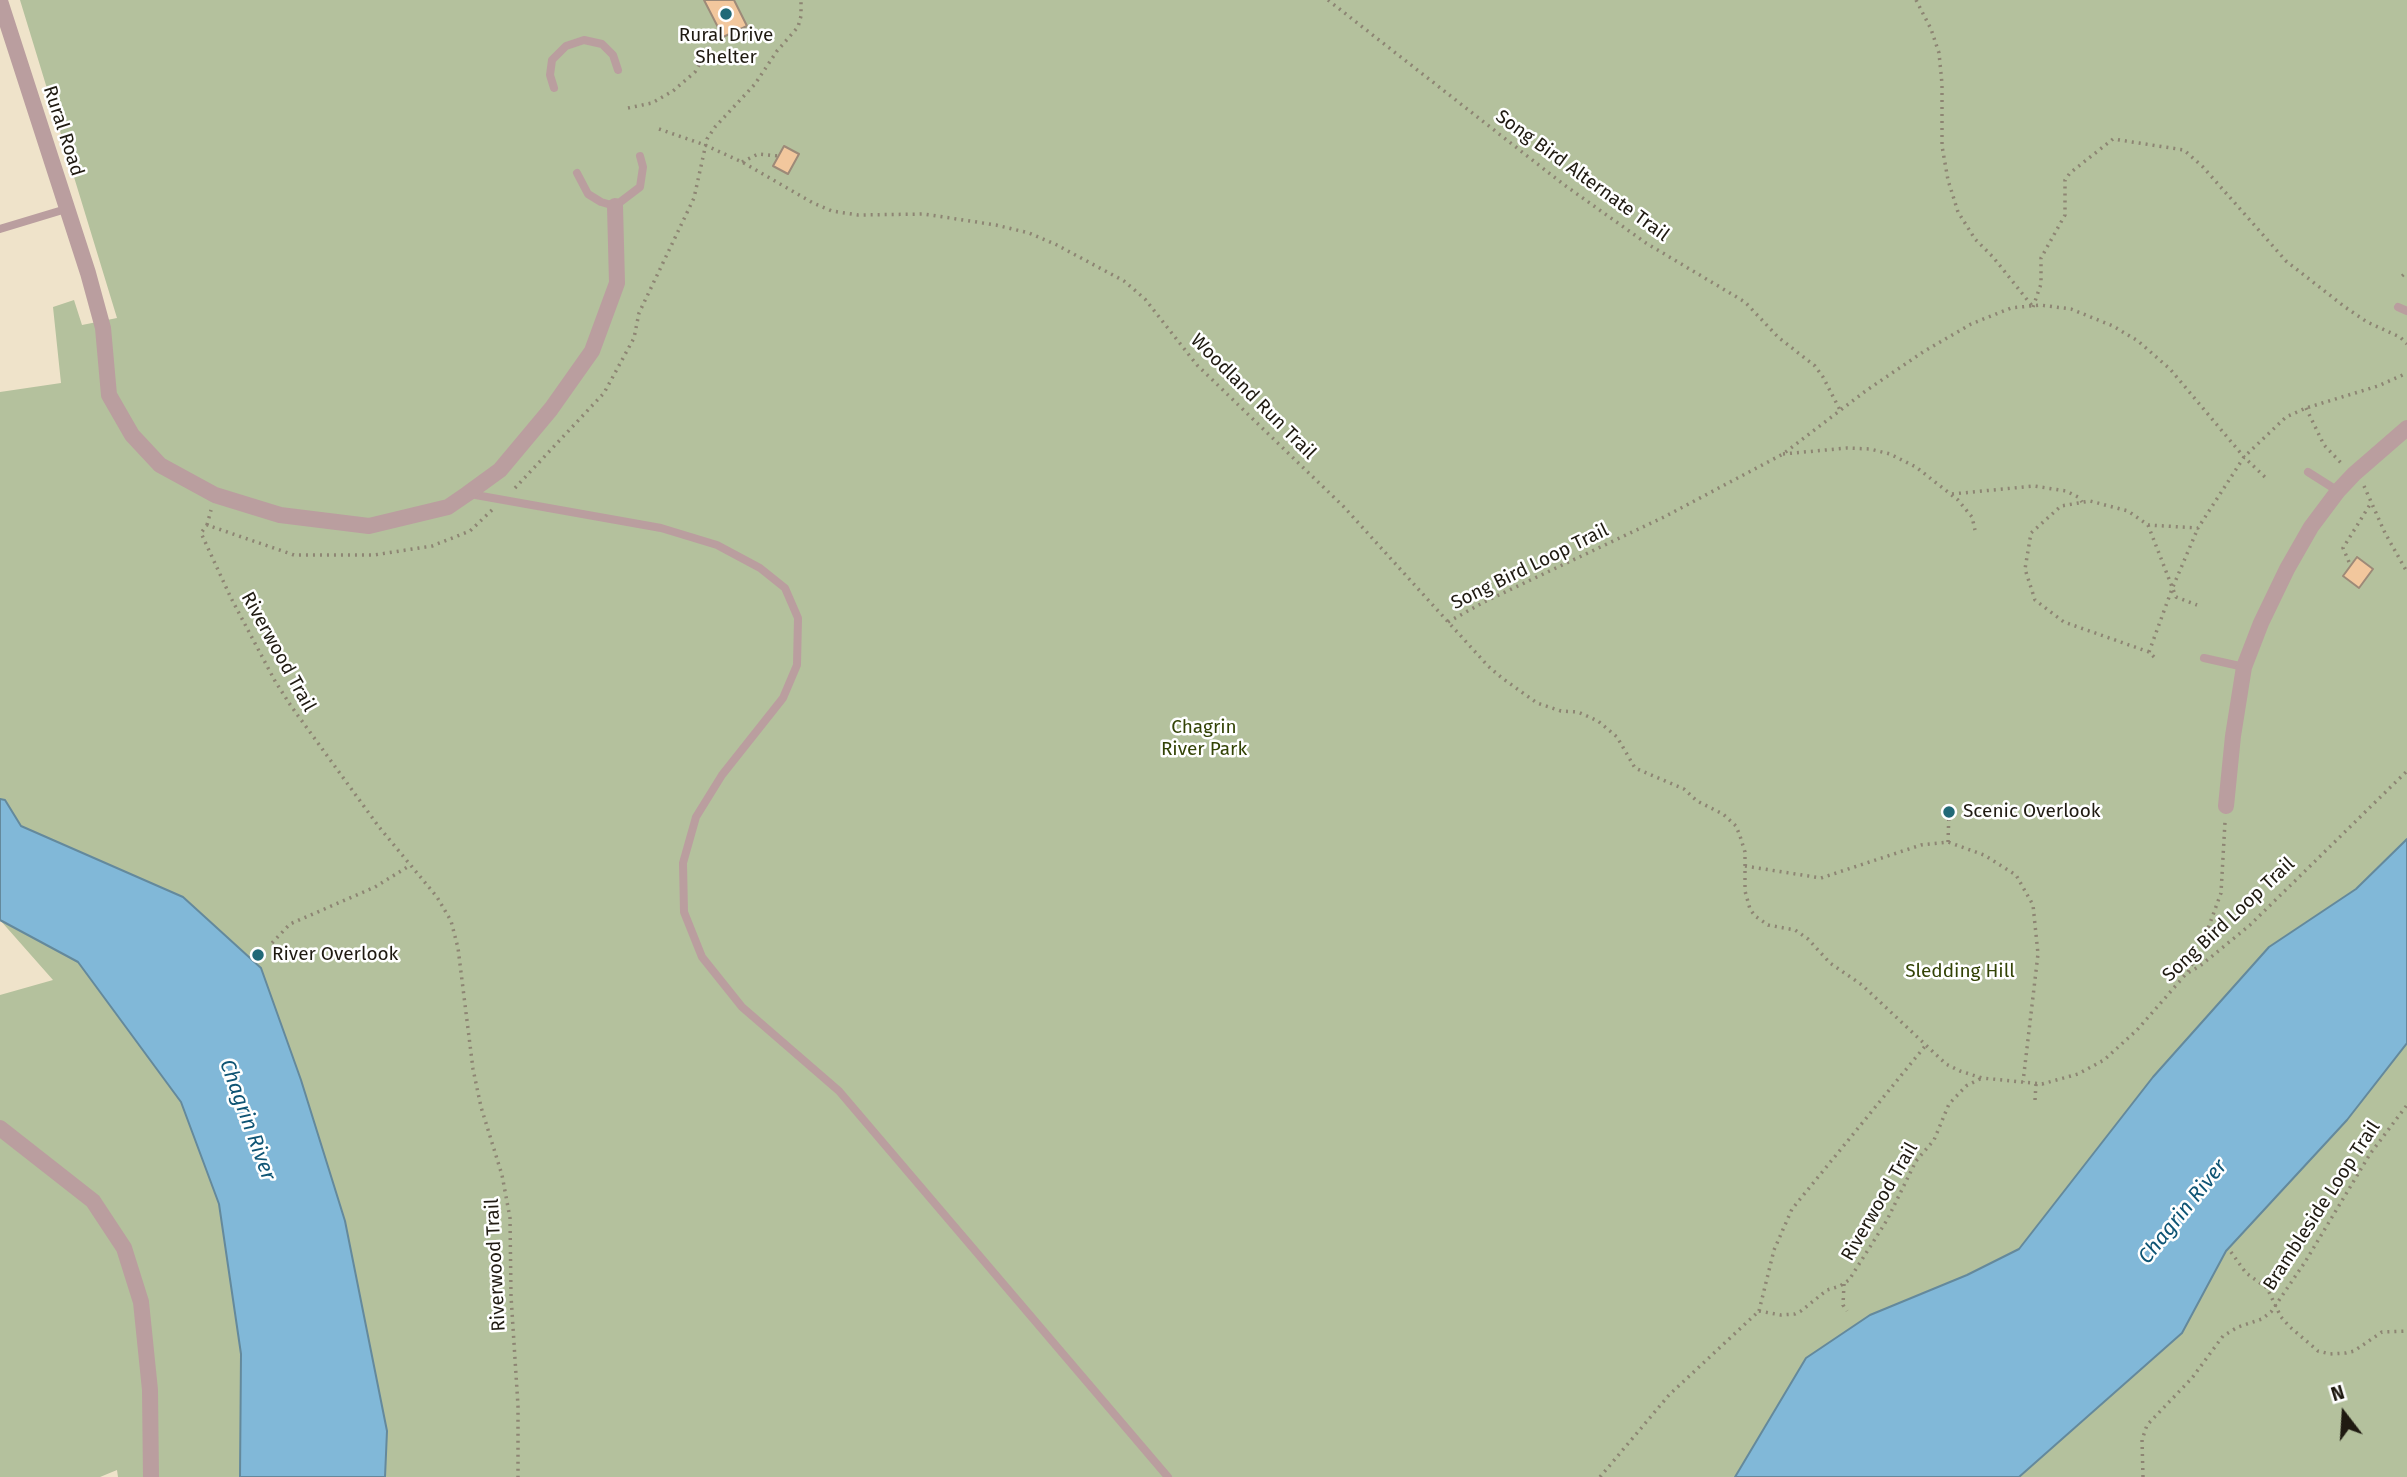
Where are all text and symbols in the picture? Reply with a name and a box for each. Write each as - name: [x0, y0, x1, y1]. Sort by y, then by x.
- marker: Rural Drive Shelter: [718, 6, 734, 22]
- place label: Rural Drive Shelter: [679, 25, 773, 69]
- street label: Rural Road: [38, 83, 88, 179]
- street label: Song Bird Alternate Trail: [1491, 105, 1673, 247]
- street label: Woodland Run Trail: [1185, 329, 1321, 465]
- street label: Song Bird Loop Trail: [1448, 519, 1612, 615]
- street label: Riverwood Trail: [236, 588, 320, 716]
- park label: Chagrin River Park: [1161, 717, 1247, 761]
- place label: Scenic Overlook: [1963, 801, 2101, 823]
- marker: Scenic Overlook: [1941, 804, 1957, 820]
- street label: Song Bird Loop Trail: [2158, 853, 2300, 987]
- place label: River Overlook: [272, 944, 398, 966]
- marker: River Overlook: [250, 947, 266, 963]
- park label: Sledding Hill: [1905, 961, 2015, 983]
- water label: Chagrin River: [213, 1056, 281, 1184]
- street label: Brambleside Loop Trail: [2259, 1117, 2385, 1295]
- street label: Riverwood Trail: [1837, 1139, 1923, 1265]
- water label: Chagrin River: [2133, 1155, 2233, 1269]
- street label: Riverwood Trail: [481, 1198, 511, 1332]
- north arrow: [2309, 1379, 2379, 1449]
- text: N: [2328, 1381, 2347, 1406]

